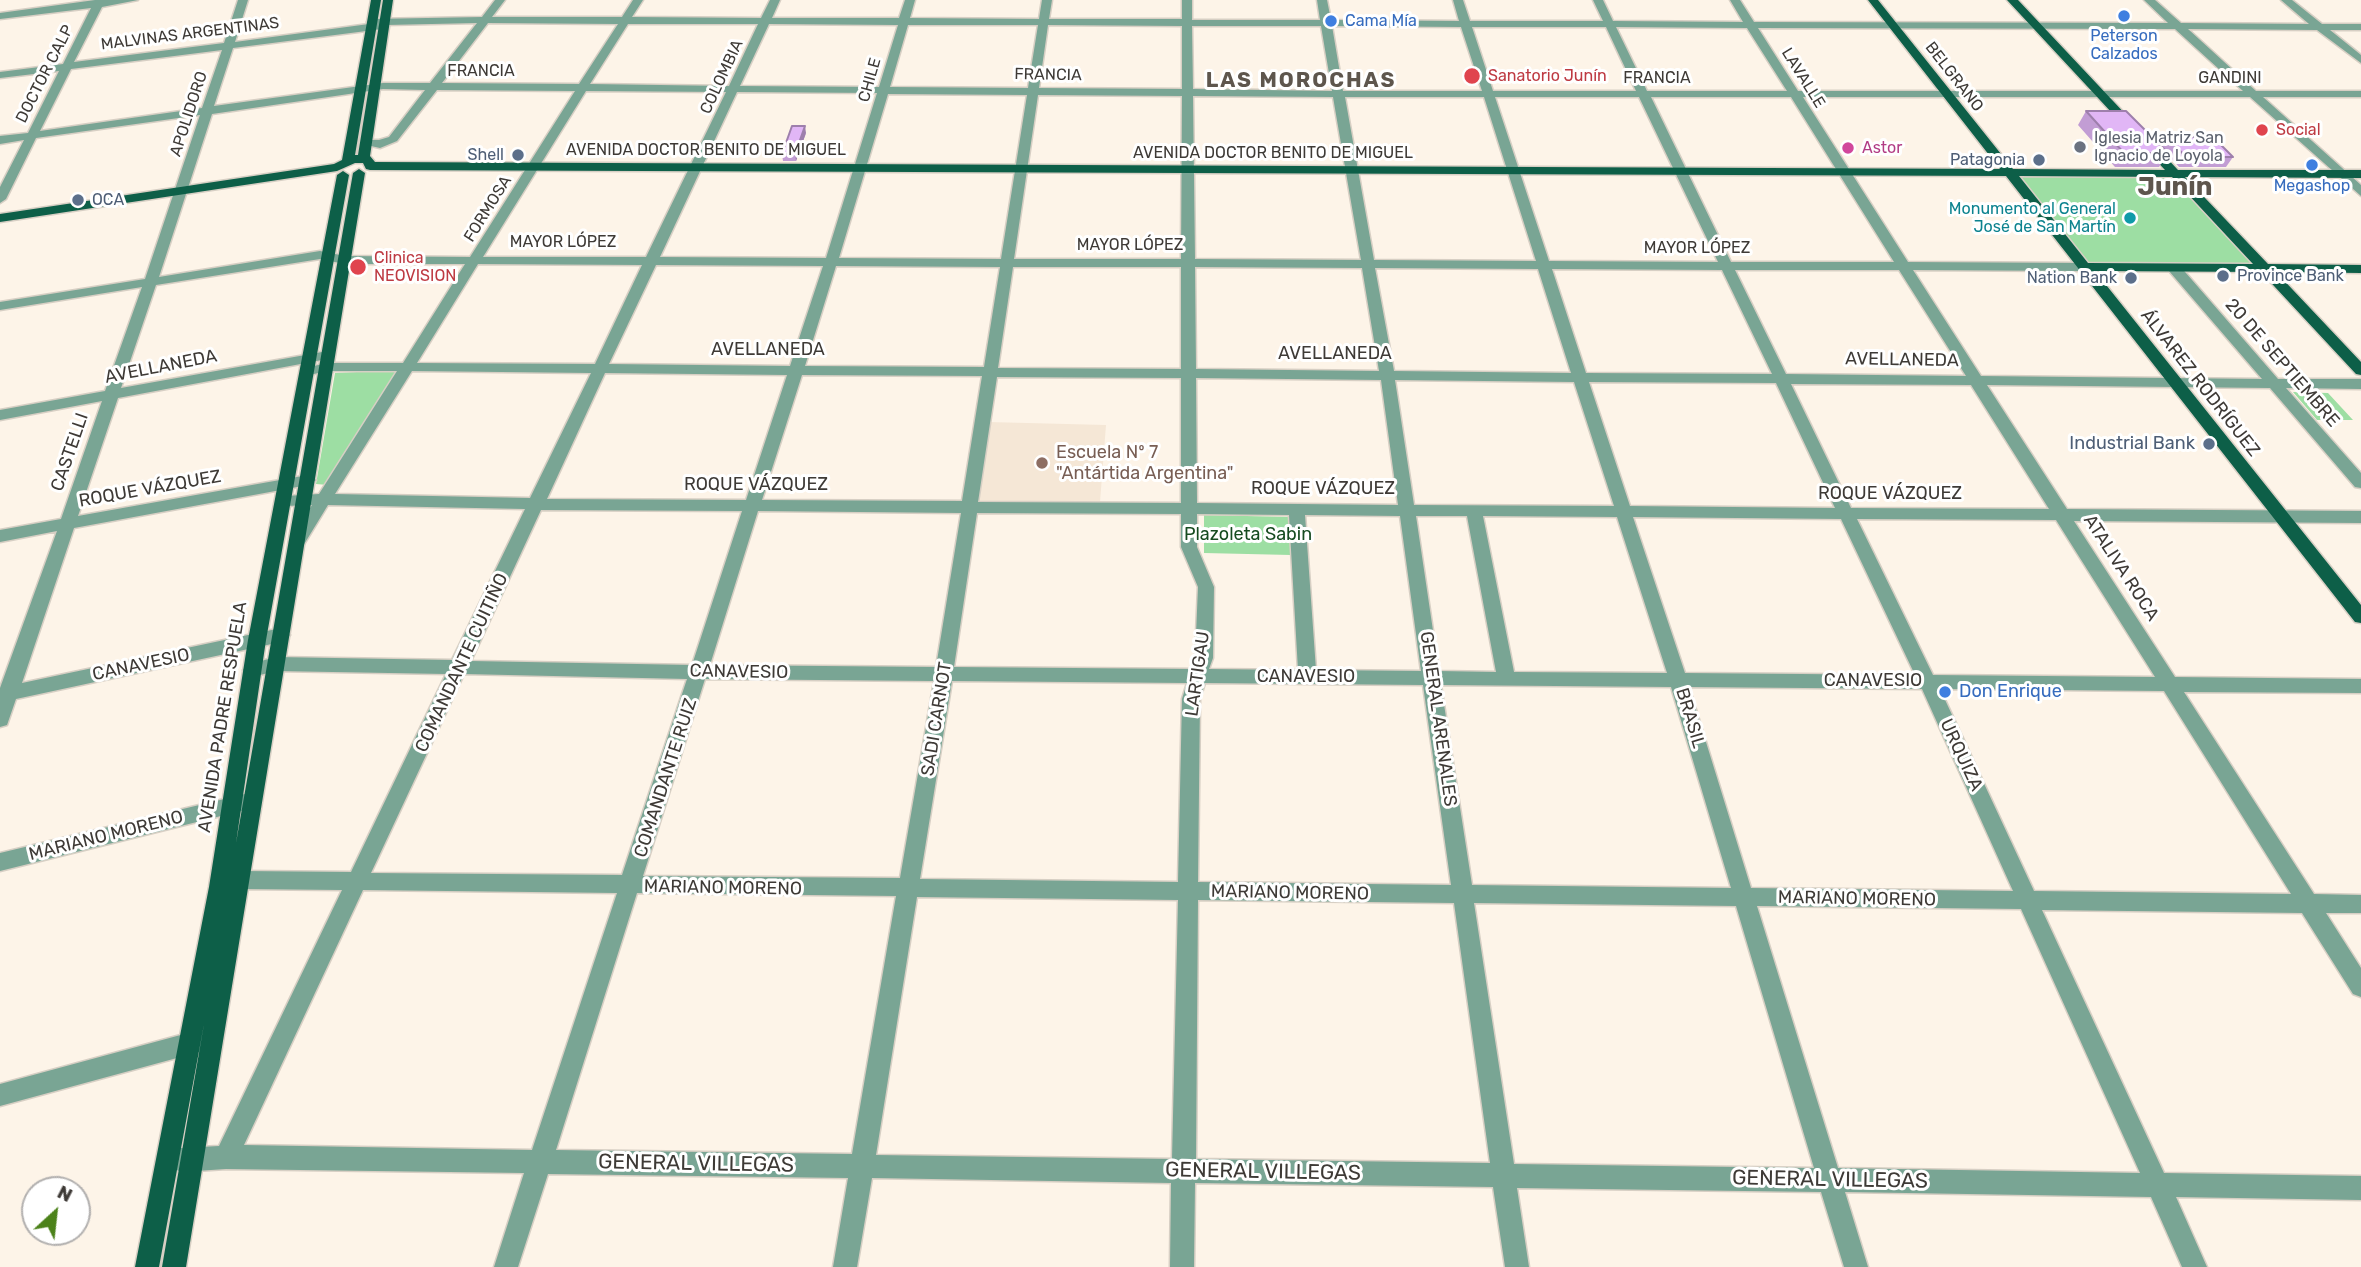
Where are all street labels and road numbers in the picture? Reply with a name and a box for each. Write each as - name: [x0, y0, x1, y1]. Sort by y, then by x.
- street label: MALVINAS ARGENTINAS: [100, 14, 280, 54]
- street label: DOCTOR CALP: [12, 22, 78, 126]
- street label: COLOMBIA: [696, 37, 748, 117]
- street label: BELGRANO: [1921, 38, 1987, 116]
- street label: LAVALLE: [1777, 44, 1829, 112]
- street label: CHILE: [855, 56, 885, 104]
- street label: FRANCIA: [447, 61, 515, 81]
- street label: FRANCIA: [1014, 65, 1082, 85]
- street label: FRANCIA: [1623, 68, 1691, 88]
- street label: GANDINI: [2198, 68, 2262, 88]
- street label: APOLIDORO: [166, 69, 212, 159]
- street label: AVENIDA DOCTOR BENITO DE MIGUEL: [566, 140, 846, 160]
- street label: AVENIDA DOCTOR BENITO DE MIGUEL: [1133, 143, 1413, 163]
- street label: FORMOSA: [460, 172, 516, 246]
- street label: MAYOR LÓPEZ: [510, 232, 616, 252]
- street label: MAYOR LÓPEZ: [1077, 235, 1183, 255]
- street label: MAYOR LÓPEZ: [1644, 238, 1750, 258]
- street label: 20 DE SEPTIEMBRE: [2220, 294, 2344, 432]
- street label: ÁLVAREZ RODRÍGUEZ: [2136, 305, 2264, 461]
- street label: AVELLANEDA: [711, 339, 825, 361]
- street label: AVELLANEDA: [1278, 343, 1392, 365]
- street label: AVELLANEDA: [103, 346, 219, 388]
- street label: AVELLANEDA: [1845, 348, 1959, 372]
- street label: CASTELLI: [47, 410, 93, 494]
- street label: ROQUE VÁZQUEZ: [77, 466, 223, 512]
- street label: ROQUE VÁZQUEZ: [684, 474, 828, 496]
- street label: ROQUE VÁZQUEZ: [1251, 478, 1395, 500]
- street label: ROQUE VÁZQUEZ: [1818, 483, 1962, 505]
- street label: ATALIVA ROCA: [2079, 511, 2163, 625]
- street label: COMANDANTE CUITIÑO: [411, 570, 513, 756]
- street label: AVENIDA PADRE RESPUELA: [194, 600, 252, 834]
- street label: LARTIGAU: [1181, 630, 1215, 718]
- street label: GENERAL ARENALES: [1415, 630, 1461, 808]
- street label: CANAVESIO: [91, 644, 191, 686]
- street label: CANAVESIO: [690, 660, 788, 684]
- street label: SADI CARNOT: [917, 660, 957, 778]
- street label: CANAVESIO: [1257, 666, 1355, 688]
- street label: CANAVESIO: [1824, 670, 1922, 692]
- street label: BRASIL: [1671, 685, 1709, 751]
- street label: COMANDANTE RUIZ: [630, 696, 702, 860]
- street label: URQUIZA: [1935, 716, 1987, 794]
- street label: MARIANO MORENO: [27, 806, 185, 866]
- street label: MARIANO MORENO: [644, 876, 802, 900]
- street label: MARIANO MORENO: [1211, 881, 1369, 905]
- street label: MARIANO MORENO: [1778, 887, 1936, 911]
- street label: GENERAL VILLEGAS: [598, 1150, 794, 1178]
- street label: GENERAL VILLEGAS: [1165, 1158, 1361, 1186]
- street label: GENERAL VILLEGAS: [1732, 1166, 1928, 1194]

